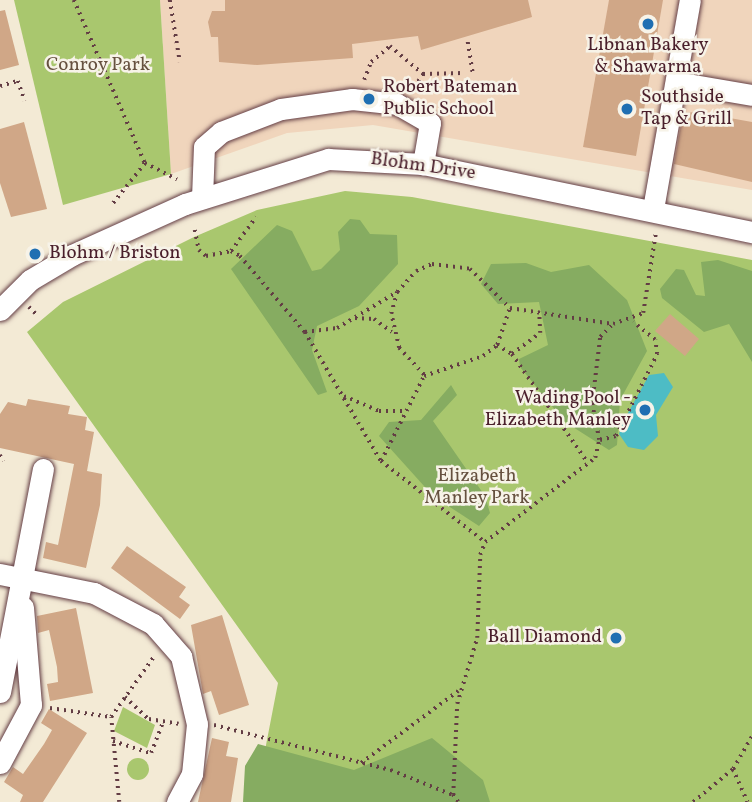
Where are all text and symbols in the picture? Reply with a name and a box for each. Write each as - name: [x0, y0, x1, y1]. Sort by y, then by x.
- marker: Libnan Bakery & Shawarma: [640, 16, 656, 32]
- place label: Libnan Bakery & Shawarma: [587, 35, 709, 79]
- park label: Conroy Park: [46, 55, 150, 77]
- place label: Robert Bateman Public School: [383, 77, 517, 121]
- place label: Southside Tap & Grill: [641, 87, 732, 131]
- marker: Robert Bateman Public School: [361, 91, 377, 107]
- marker: Southside Tap & Grill: [619, 101, 635, 117]
- street label: Blohm Drive: [369, 148, 477, 186]
- place label: Blohm / Briston: [49, 243, 181, 265]
- marker: Blohm / Briston: [27, 246, 43, 262]
- place label: Wading Pool - Elizabeth Manley: [485, 388, 631, 432]
- marker: Wading Pool - Elizabeth Manley: [637, 402, 653, 418]
- park label: Elizabeth Manley Park: [424, 466, 530, 510]
- place label: Ball Diamond: [488, 627, 602, 649]
- marker: Ball Diamond: [608, 630, 624, 646]

